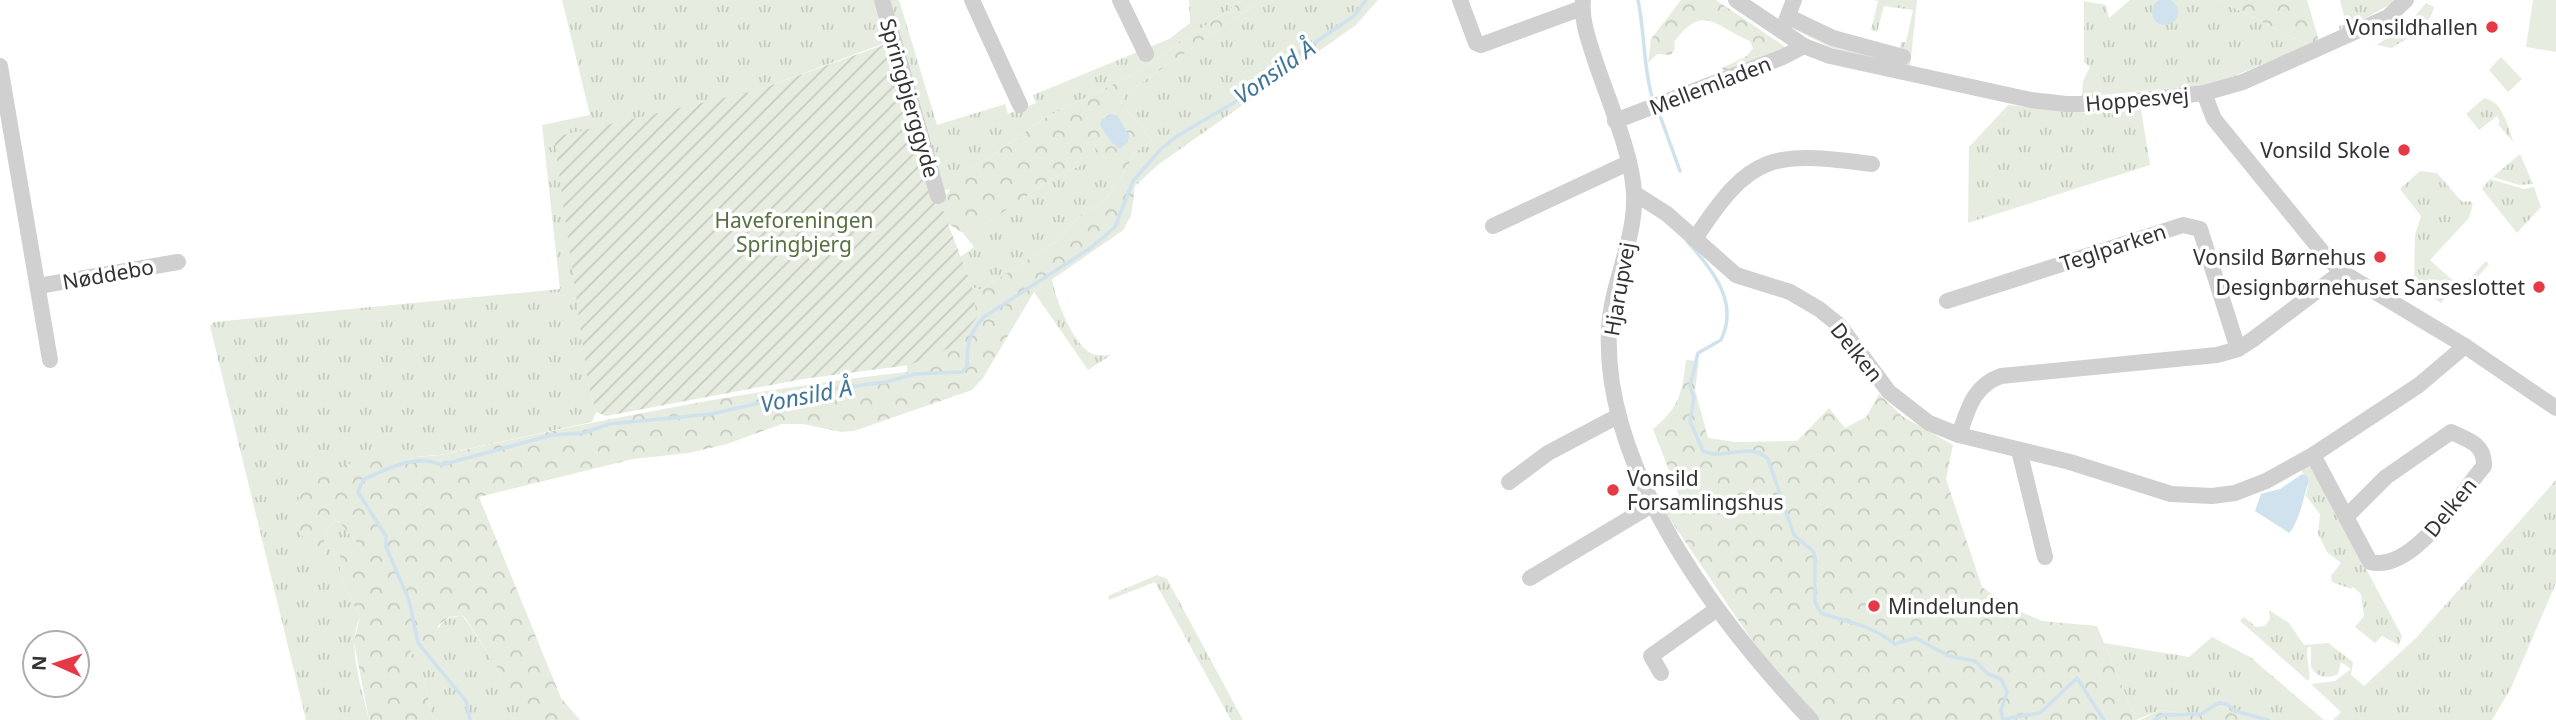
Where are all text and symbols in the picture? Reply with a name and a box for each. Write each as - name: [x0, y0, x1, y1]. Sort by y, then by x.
- place label: Vonsildhallen: [2346, 13, 2478, 41]
- street label: Springbjerggyde: [874, 15, 946, 181]
- marker: Vonsildhallen: [2484, 19, 2500, 35]
- water label: Vonsild Å: [1227, 31, 1321, 111]
- street label: Mellemladen: [1645, 49, 1775, 121]
- street label: Hoppesvej: [2084, 81, 2190, 117]
- place label: Vonsild Skole: [2260, 136, 2390, 164]
- marker: Vonsild Skole: [2396, 142, 2412, 158]
- park label: Haveforeningen Springbjerg: [715, 206, 874, 258]
- street label: Teglparken: [2056, 217, 2170, 277]
- street label: Hjarupvej: [1597, 240, 1641, 338]
- place label: Vonsild Børnehus: [2193, 243, 2366, 271]
- marker: Vonsild Børnehus: [2372, 249, 2388, 265]
- street label: Nøddebo: [60, 252, 156, 296]
- place label: Designbørnehuset Sanseslottet: [2215, 273, 2525, 301]
- marker: Designbørnehuset Sanseslottet: [2531, 279, 2547, 295]
- street label: Delken: [1825, 317, 1889, 387]
- water label: Vonsild Å: [758, 370, 854, 420]
- place label: Vonsild Forsamlingshus: [1627, 464, 1784, 516]
- street label: Delken: [2418, 472, 2482, 542]
- marker: Vonsild Forsamlingshus: [1605, 482, 1621, 498]
- place label: Mindelunden: [1888, 592, 2019, 620]
- marker: Mindelunden: [1866, 598, 1882, 614]
- north arrow: [21, 629, 91, 699]
- text: N: [26, 655, 52, 672]

